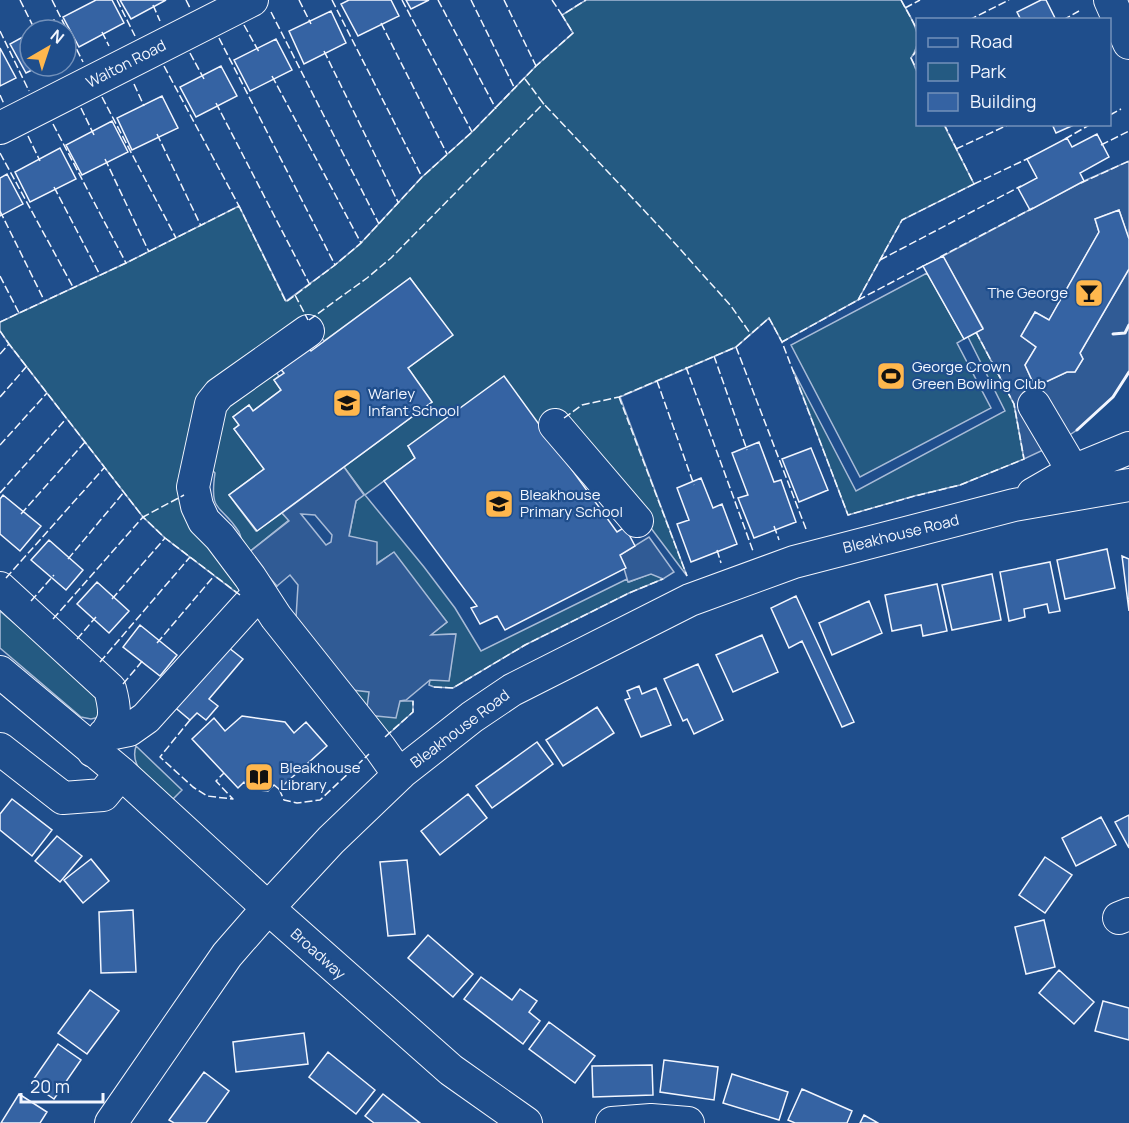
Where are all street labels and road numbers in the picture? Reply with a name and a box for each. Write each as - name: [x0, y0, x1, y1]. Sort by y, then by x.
- street label: Walton Road: [82, 34, 169, 93]
- street label: Bleakhouse Road: [841, 509, 961, 558]
- street label: Bleakhouse Road: [406, 684, 514, 773]
- street label: Broadway: [286, 923, 350, 984]

